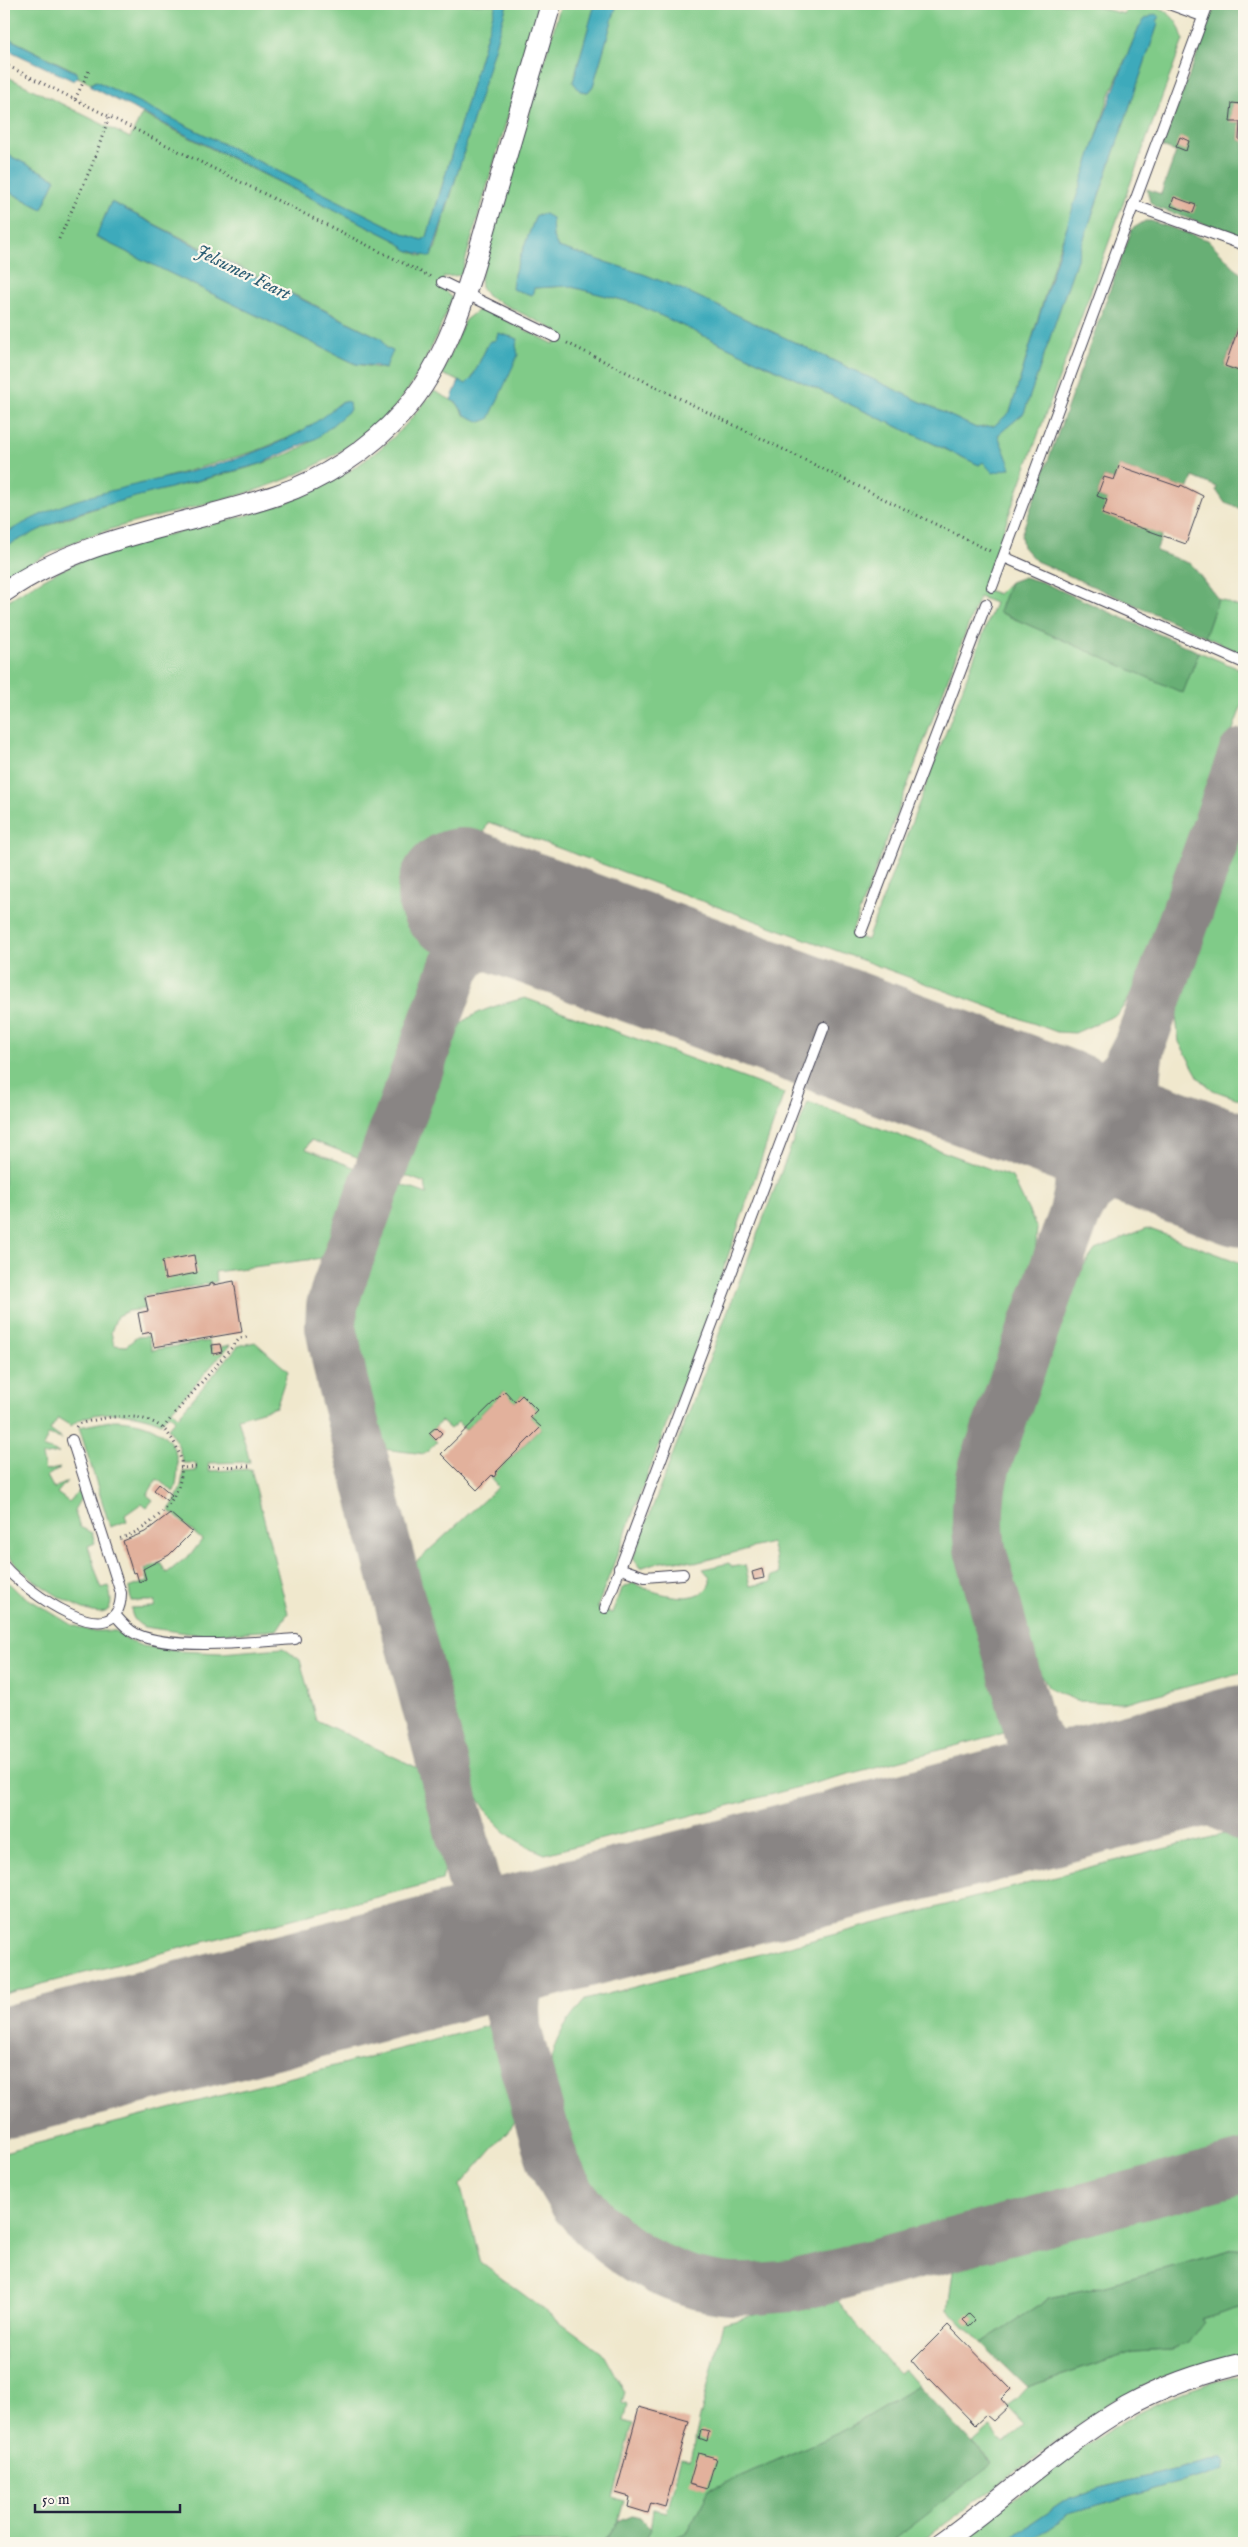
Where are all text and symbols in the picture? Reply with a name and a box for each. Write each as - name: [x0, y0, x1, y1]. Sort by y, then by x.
- water label: Jelsumer Feart: [192, 240, 295, 307]
- scale bar: [35, 2482, 180, 2514]
- text: 50 m: [42, 2490, 70, 2509]

